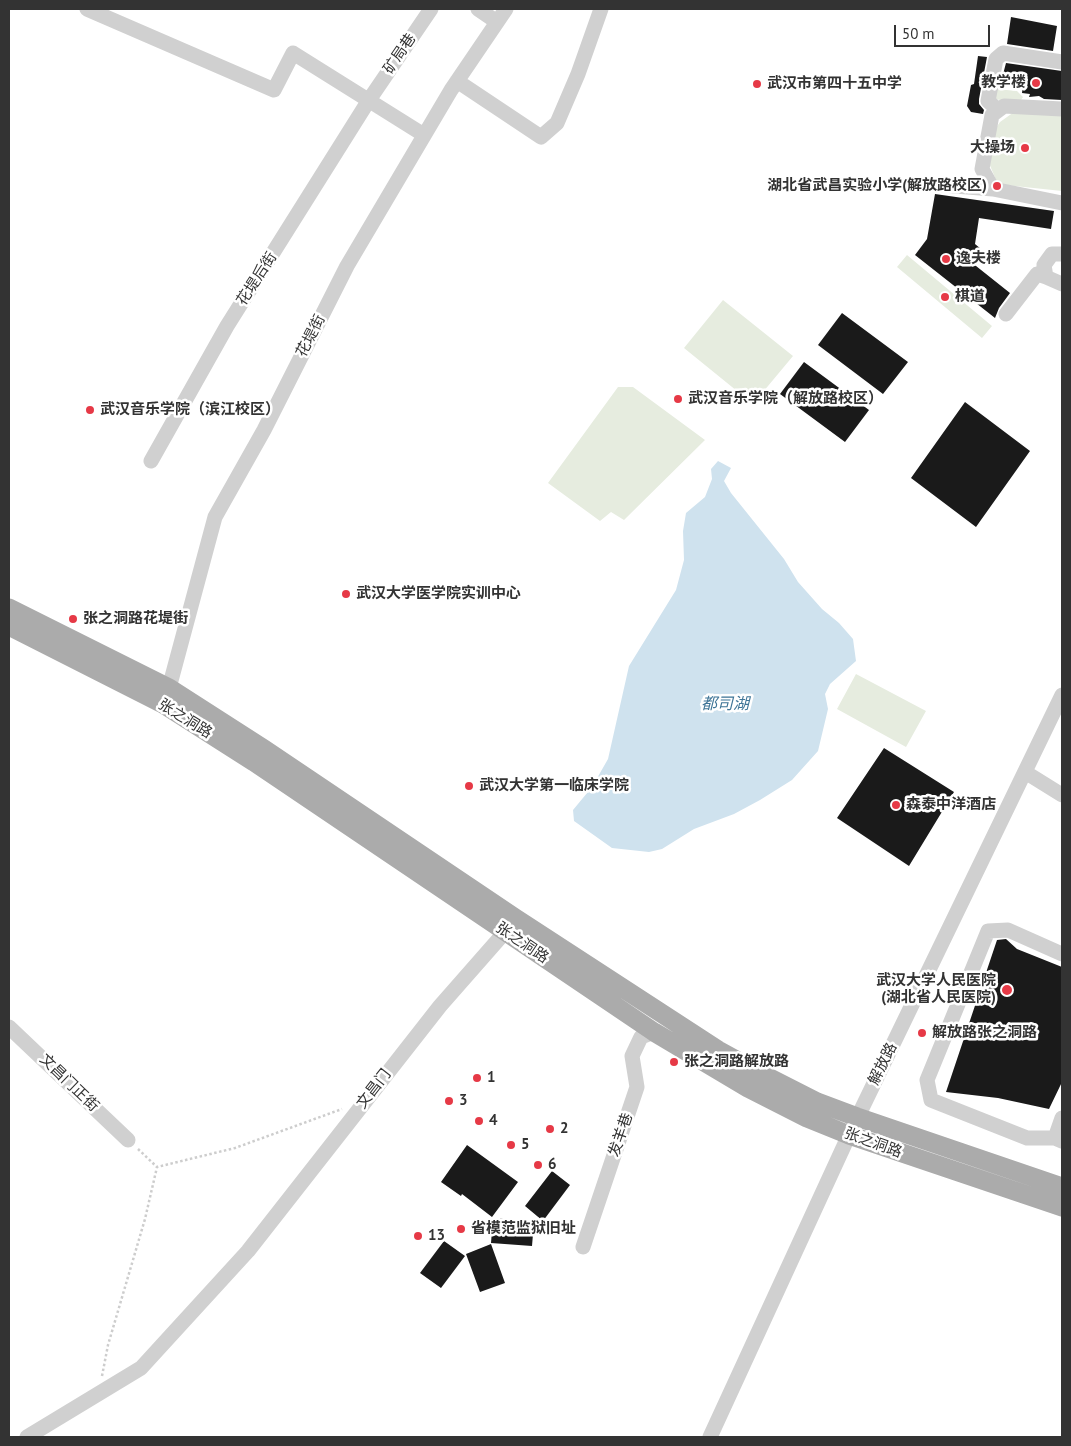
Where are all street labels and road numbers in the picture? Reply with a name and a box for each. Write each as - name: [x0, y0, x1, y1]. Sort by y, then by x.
- street label: 矿局巷: [380, 30, 420, 78]
- street label: 花堤后街: [233, 249, 281, 309]
- street label: 花堤街: [293, 312, 329, 360]
- street label: 张之洞路: [155, 695, 215, 743]
- street label: 张之洞路: [492, 919, 552, 967]
- street label: 解放路: [865, 1040, 901, 1088]
- street label: 文昌门正街: [36, 1050, 102, 1116]
- street label: 文昌门: [353, 1066, 395, 1112]
- street label: 发羊巷: [605, 1111, 637, 1159]
- street label: 张之洞路: [842, 1124, 904, 1162]

